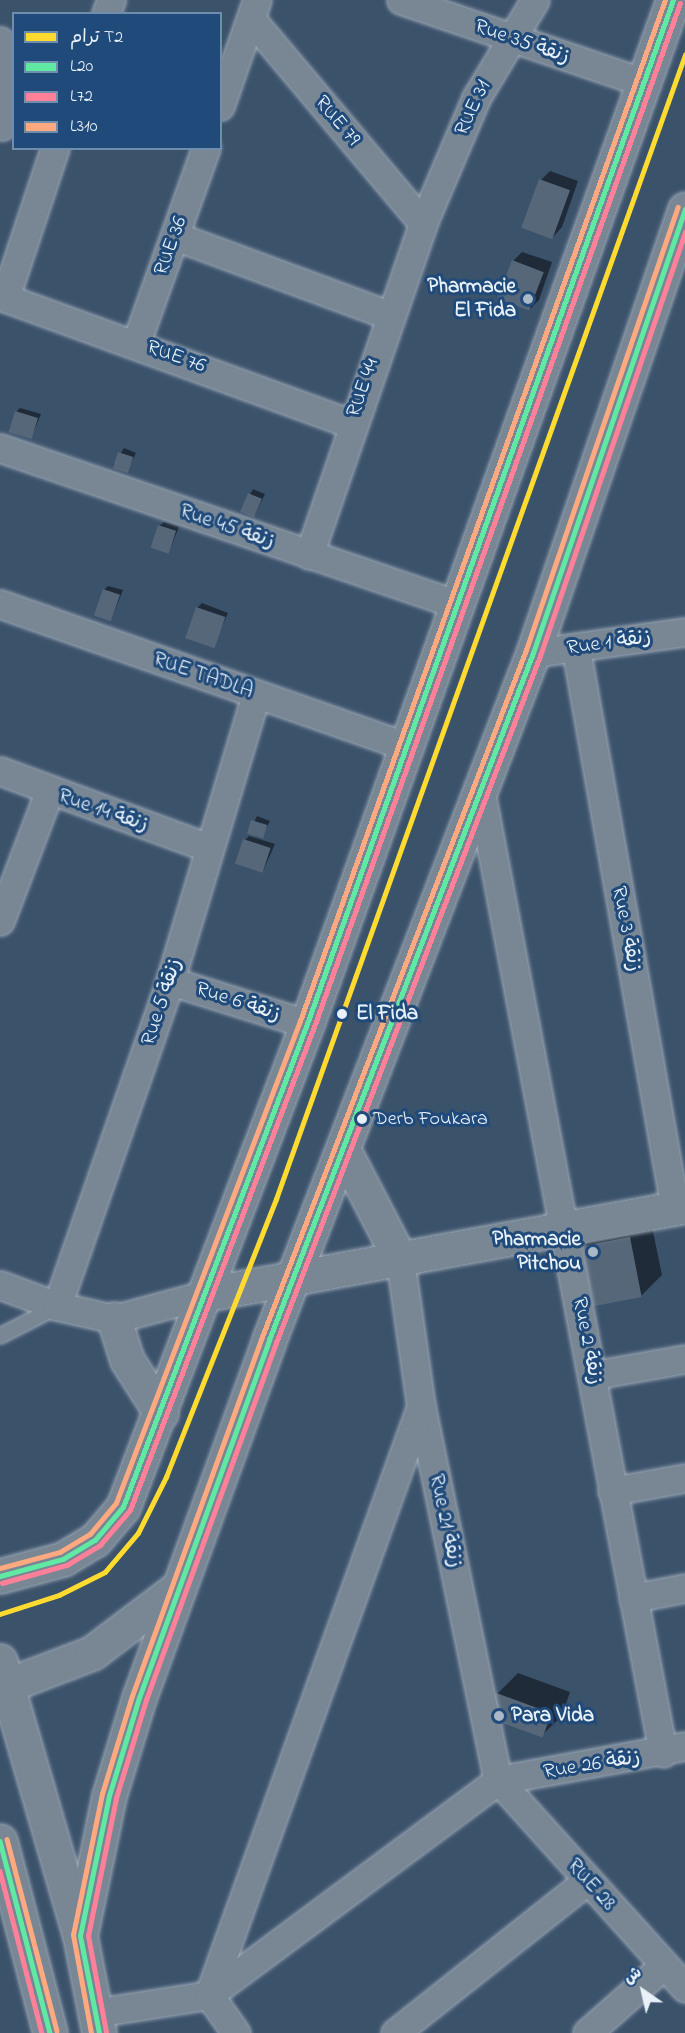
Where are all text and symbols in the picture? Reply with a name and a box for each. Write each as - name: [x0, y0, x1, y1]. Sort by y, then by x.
- legend: [12, 12, 222, 150]
- street label: Rue 35 زنقة: [471, 14, 573, 70]
- text: ترام T2: [70, 25, 123, 51]
- text: L20: [70, 54, 93, 80]
- street label: RUE 31: [449, 76, 497, 140]
- text: L72: [70, 84, 93, 110]
- street label: RUE 79: [309, 91, 365, 151]
- text: L310: [70, 114, 98, 140]
- street label: RUE 36: [149, 213, 193, 279]
- place label: Pharmacie El Fida: [427, 274, 516, 324]
- marker: Pharmacie El Fida: [521, 292, 535, 306]
- street label: RUE 76: [143, 335, 209, 379]
- street label: RUE 44: [341, 355, 385, 421]
- street label: Rue 45 زنقة: [176, 499, 278, 555]
- street label: Rue 1 زنقة: [565, 625, 653, 661]
- street label: RUE TADLA: [150, 647, 256, 705]
- street label: Rue 14 زنقة: [55, 784, 151, 838]
- street label: Rue 3 زنقة: [605, 884, 647, 974]
- street label: Rue 5 زنقة: [136, 955, 188, 1049]
- street label: Rue 6 زنقة: [193, 977, 283, 1027]
- place label: El Fida: [356, 1001, 418, 1027]
- marker: El Fida: [333, 1005, 351, 1023]
- place label: Derb Foukara: [373, 1107, 488, 1131]
- marker: Derb Foukara: [356, 1113, 368, 1125]
- place label: Pharmacie Pitchou: [492, 1227, 581, 1277]
- marker: Pharmacie Pitchou: [586, 1245, 600, 1259]
- street label: Rue 2 زنقة: [566, 1295, 608, 1387]
- street label: Rue 21 زنقة: [423, 1472, 467, 1570]
- place label: Para Vida: [511, 1703, 594, 1729]
- marker: Para Vida: [492, 1709, 506, 1723]
- street label: Rue 26 زنقة: [542, 1745, 642, 1785]
- street label: RUE 28: [561, 1854, 621, 1916]
- north arrow: [613, 1961, 673, 2021]
- text: ش: [619, 1961, 647, 1991]

